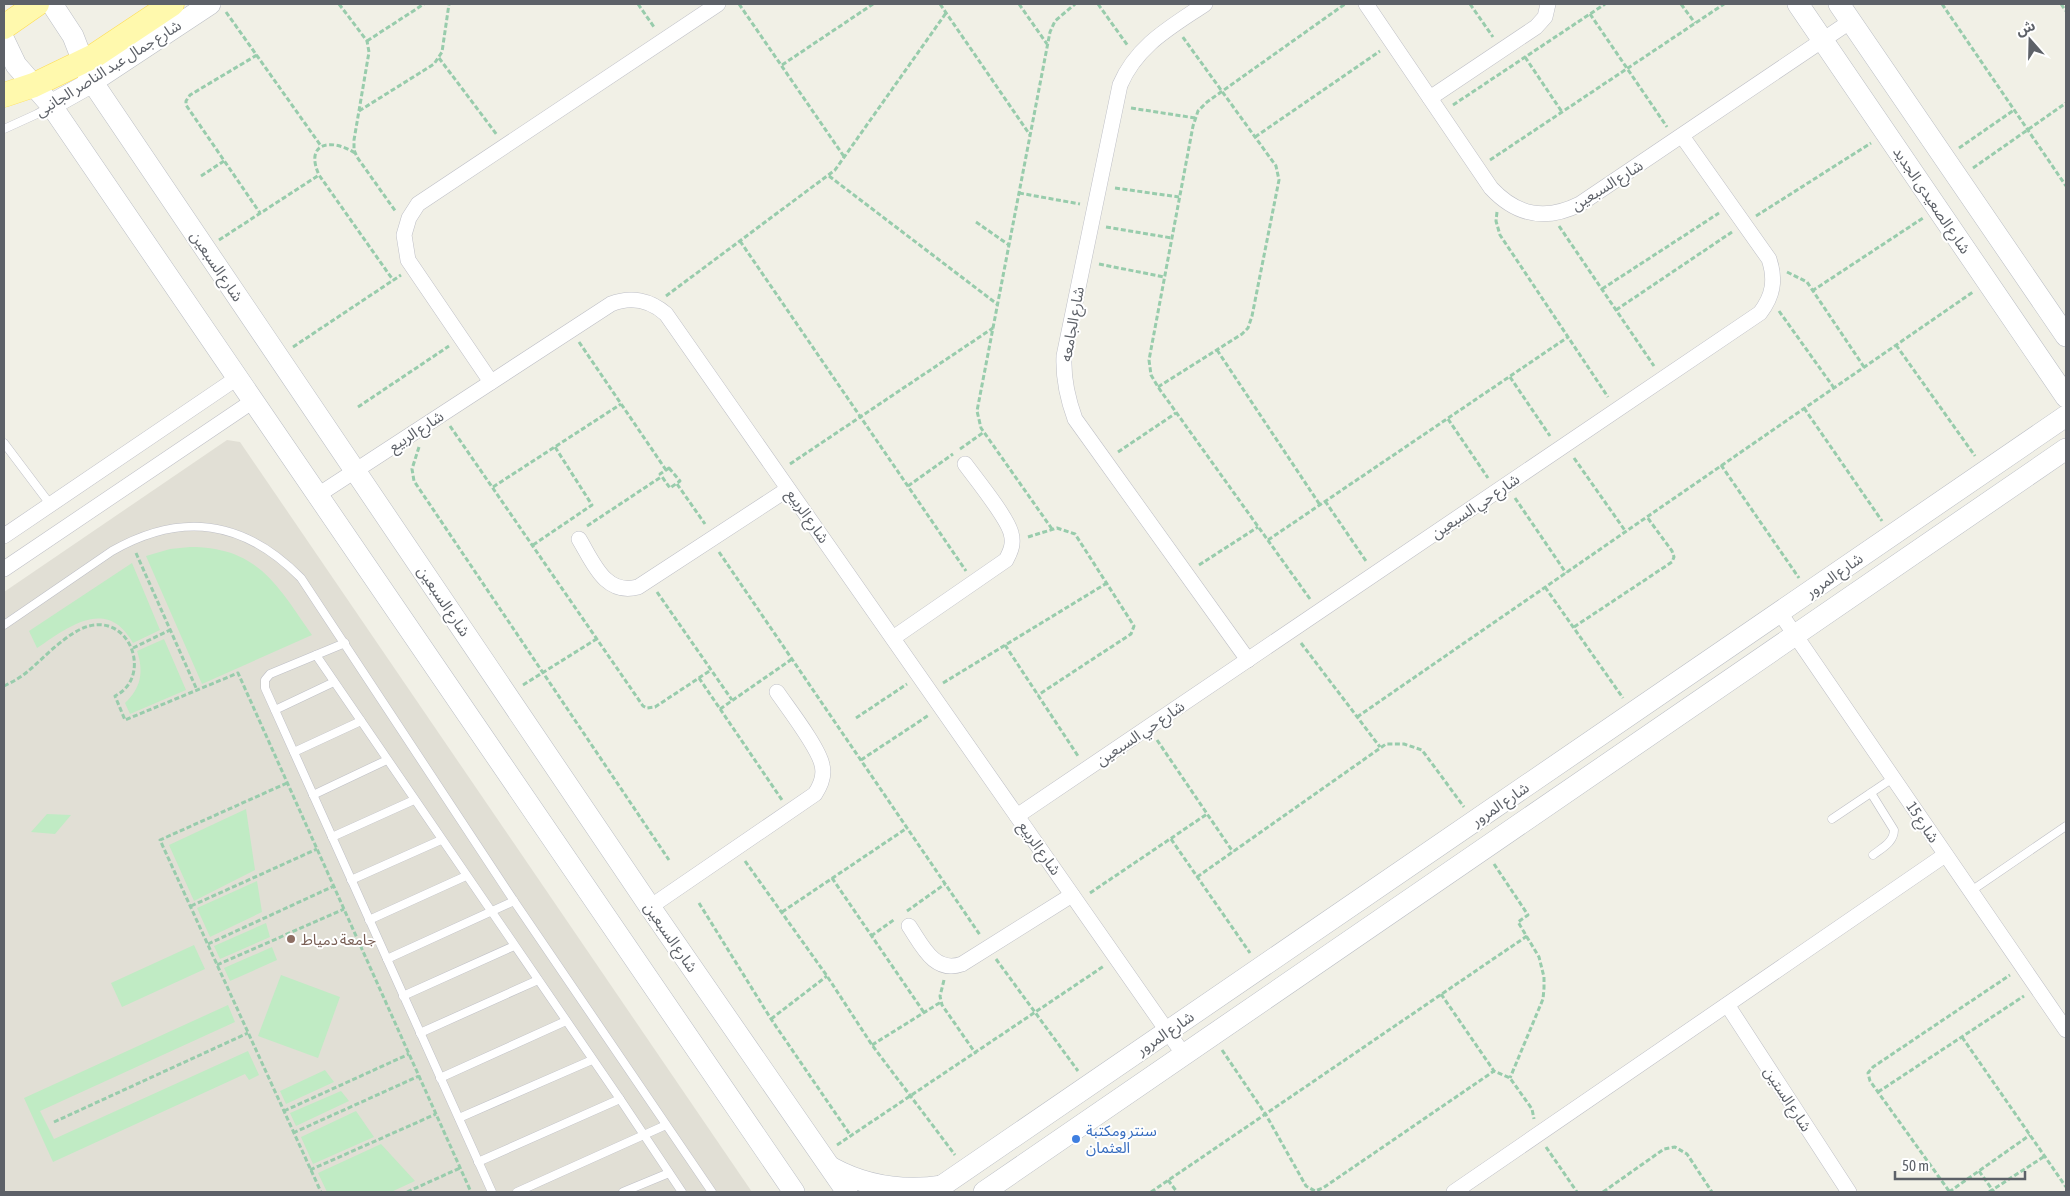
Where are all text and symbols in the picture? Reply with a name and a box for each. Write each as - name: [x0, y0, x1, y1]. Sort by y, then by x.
- north arrow: [2005, 15, 2055, 65]
- street label: شارع جمال عبد الناصر الجانبى: [32, 16, 186, 123]
- text: ش: [2014, 17, 2037, 39]
- street label: شارع الصعيدى الجديد: [1887, 143, 1974, 259]
- street label: شارع السبعين: [1568, 156, 1648, 217]
- street label: شارع السبعين: [184, 228, 247, 307]
- street label: شارع الجامعه: [1057, 285, 1091, 363]
- street label: شارع الربيع: [385, 407, 449, 458]
- street label: شارع حي السبعين: [1428, 470, 1525, 545]
- street label: شارع الربيع: [780, 486, 833, 549]
- street label: شارع المرور: [1801, 549, 1868, 605]
- street label: شارع السبعين: [411, 563, 474, 642]
- street label: شارع حي السبعين: [1093, 697, 1190, 772]
- street label: شارع المرور: [1467, 778, 1534, 833]
- street label: شارع 15: [1900, 798, 1943, 848]
- street label: شارع الربيع: [1012, 818, 1065, 881]
- street label: شارع السبعين: [638, 899, 701, 978]
- place label: جامعة دمياط: [301, 931, 376, 948]
- marker: جامعة دمياط: [285, 933, 297, 945]
- street label: شارع المرور: [1132, 1007, 1199, 1062]
- street label: شارع الستين: [1757, 1063, 1815, 1137]
- place label: سنتر ومكتبة العثمان: [1086, 1122, 1157, 1157]
- marker: سنتر ومكتبة العثمان: [1070, 1133, 1082, 1145]
- scale bar: [1895, 1148, 2025, 1180]
- text: 50 m: [1902, 1157, 1929, 1174]

